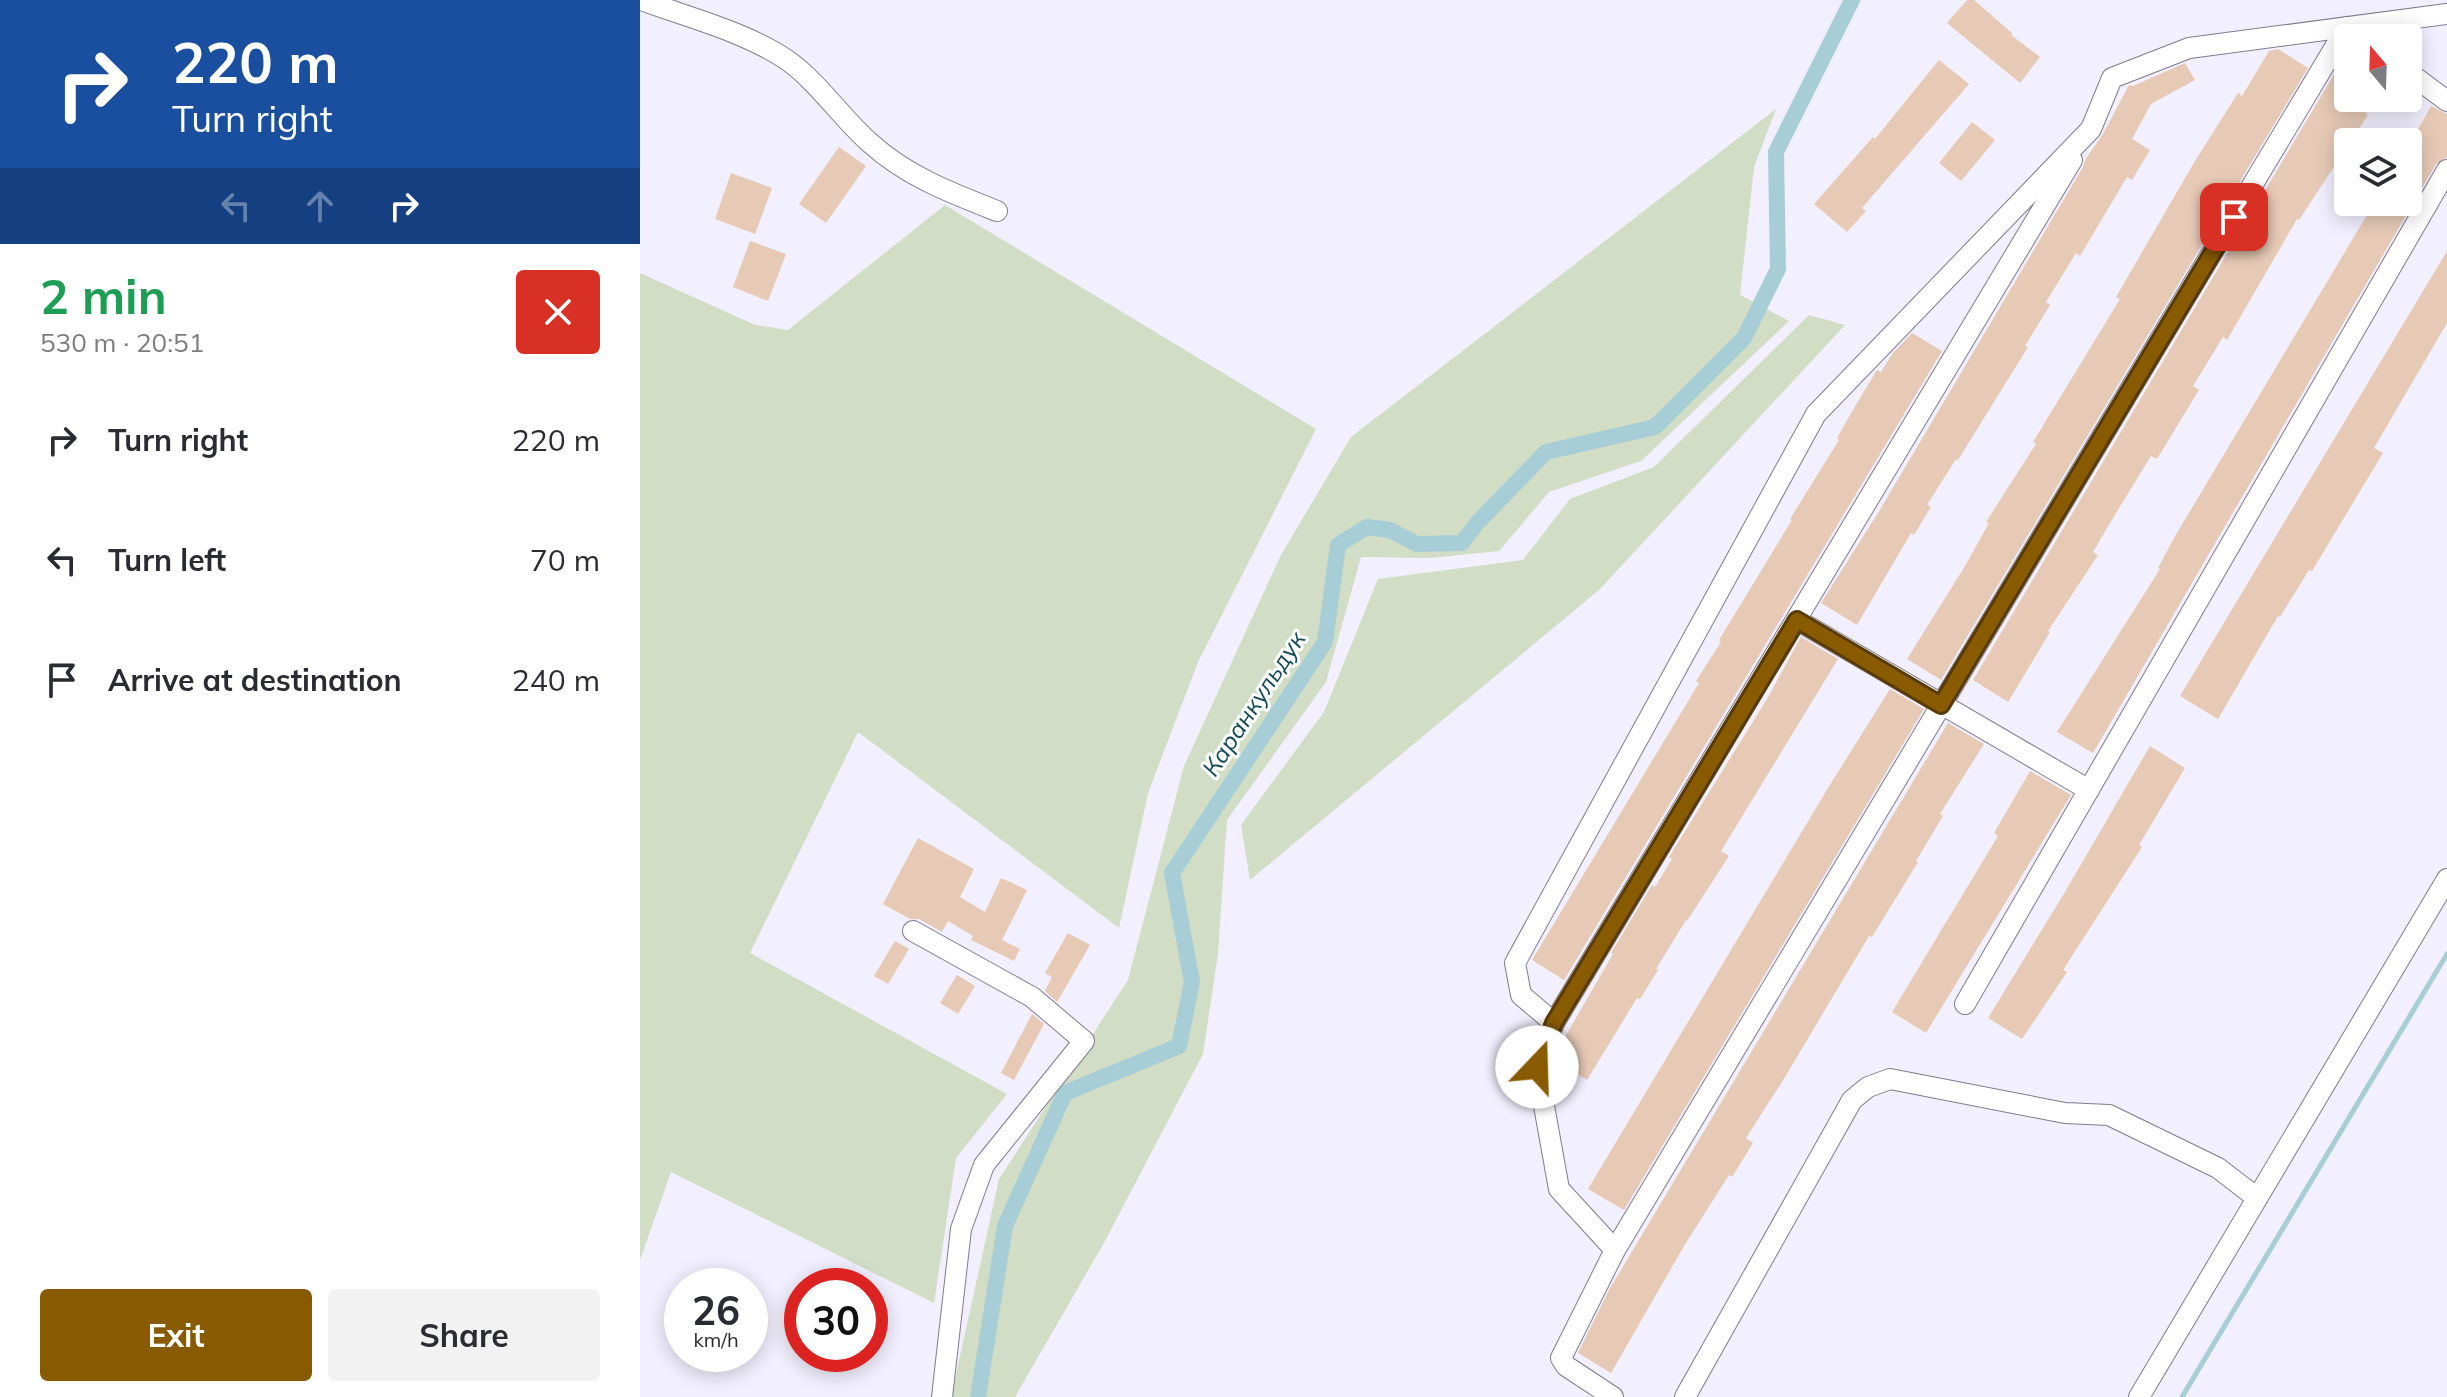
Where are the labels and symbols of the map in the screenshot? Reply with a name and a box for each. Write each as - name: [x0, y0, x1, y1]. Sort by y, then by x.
- north arrow: [2334, 24, 2422, 112]
- pin: [2200, 183, 2268, 251]
- water label: Каранкульдук: [1195, 624, 1312, 782]
- position arrow: [1495, 1025, 1579, 1109]
- speed limit sign: 30: [784, 1268, 888, 1372]

